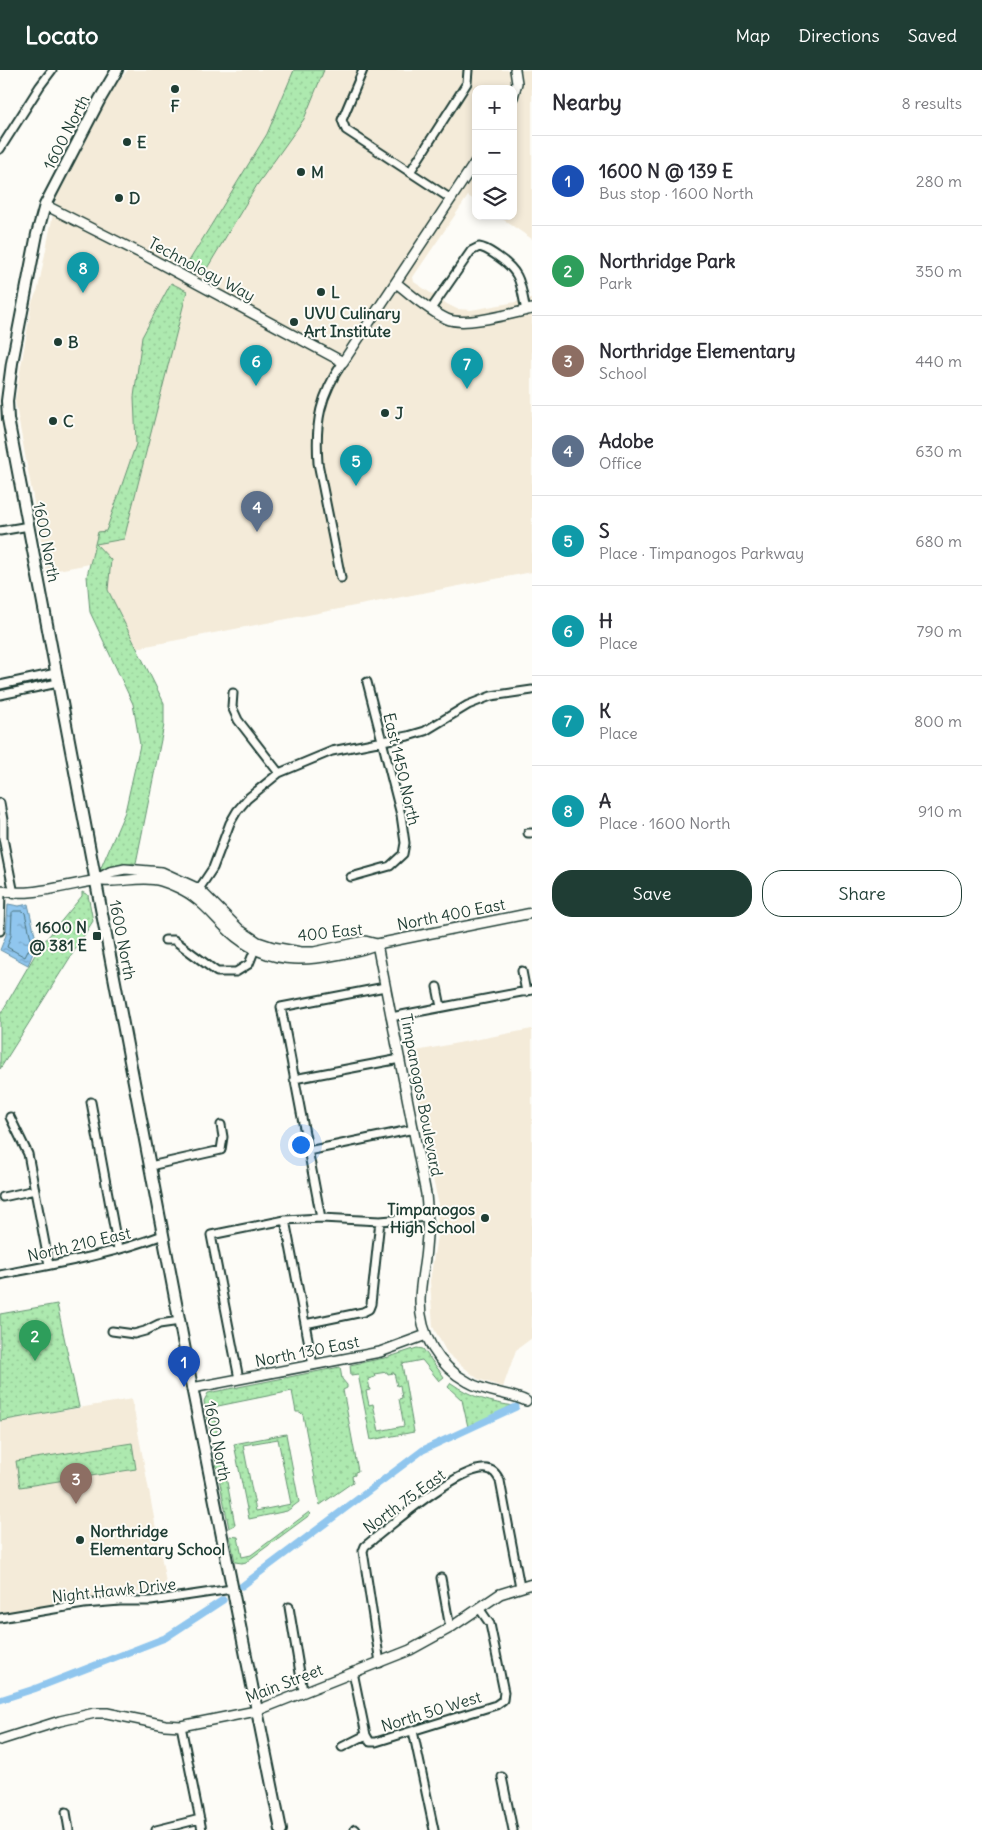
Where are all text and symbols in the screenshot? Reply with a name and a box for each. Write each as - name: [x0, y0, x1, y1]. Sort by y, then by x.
- text: Locato: [25, 20, 99, 50]
- text: Map: [735, 24, 770, 47]
- text: Directions: [798, 24, 880, 47]
- text: Saved: [908, 24, 957, 47]
- marker: F: [169, 83, 181, 95]
- map controls: [472, 85, 517, 220]
- button: +: [472, 85, 517, 130]
- text: Nearby: [552, 89, 622, 116]
- street label: 1600 North: [39, 91, 93, 173]
- text: 8 results: [901, 93, 962, 113]
- place label: F: [170, 96, 180, 116]
- button: −: [472, 130, 517, 175]
- place label: E: [137, 132, 146, 152]
- marker: E: [121, 136, 133, 148]
- text: 1600 N @ 139 E: [599, 159, 733, 183]
- place label: M: [311, 162, 324, 182]
- marker: M: [295, 166, 307, 178]
- text: 1: [565, 171, 571, 191]
- text: 280 m: [916, 171, 962, 191]
- button: layers: [472, 175, 517, 220]
- text: Bus stop · 1600 North: [599, 183, 753, 203]
- place label: D: [129, 188, 140, 208]
- marker: D: [113, 192, 125, 204]
- street label: Technology Way: [145, 232, 259, 306]
- text: Northridge Park: [599, 249, 736, 273]
- pin: 8: [67, 252, 99, 293]
- text: 2: [564, 261, 572, 281]
- text: 350 m: [915, 261, 962, 281]
- text: Park: [599, 273, 632, 293]
- place label: L: [331, 282, 340, 302]
- marker: L: [315, 286, 327, 298]
- place label: UVU Culinary Art Institute: [304, 303, 400, 341]
- marker: UVU Culinary Art Institute: [288, 316, 300, 328]
- place label: B: [68, 332, 79, 352]
- marker: B: [52, 336, 64, 348]
- text: Northridge Elementary: [599, 339, 796, 363]
- pin: 6: [240, 345, 272, 386]
- pin: 7: [451, 348, 483, 389]
- text: 3: [563, 351, 573, 371]
- text: 440 m: [915, 351, 962, 371]
- text: School: [599, 363, 647, 383]
- place label: J: [395, 403, 404, 423]
- marker: J: [379, 407, 391, 419]
- place label: C: [63, 411, 74, 431]
- marker: C: [47, 415, 59, 427]
- text: Adobe: [599, 429, 654, 453]
- text: 4: [563, 441, 573, 461]
- text: 630 m: [915, 441, 962, 461]
- pin: 5: [340, 445, 372, 486]
- text: Office: [599, 453, 642, 473]
- pin: 4: [241, 491, 273, 532]
- street label: 1600 North: [29, 500, 65, 584]
- text: S: [599, 519, 610, 543]
- text: 5: [563, 531, 573, 551]
- text: 680 m: [915, 531, 962, 551]
- text: Place · Timpanogos Parkway: [599, 543, 804, 563]
- text: H: [599, 609, 613, 633]
- text: 6: [563, 621, 573, 641]
- text: 790 m: [917, 621, 962, 641]
- text: Place: [599, 633, 638, 653]
- text: K: [599, 699, 611, 723]
- street label: East 1450 North: [379, 711, 425, 827]
- text: 7: [564, 711, 572, 731]
- text: 800 m: [914, 711, 962, 731]
- text: Place: [599, 723, 638, 743]
- text: A: [599, 789, 611, 813]
- text: 8: [563, 801, 573, 821]
- text: 910 m: [918, 801, 962, 821]
- text: Place · 1600 North: [599, 813, 730, 833]
- button: Save: [552, 870, 752, 917]
- button: Share: [762, 870, 962, 917]
- street label: North 400 East: [395, 894, 507, 934]
- street label: 1600 North: [105, 898, 141, 982]
- place label: 1600 N @ 381 E: [29, 917, 87, 956]
- street label: 400 East: [297, 919, 364, 945]
- marker: 1600 N @ 381 E: [91, 930, 103, 942]
- street label: Timpanogos Boulevard: [396, 1012, 448, 1178]
- your location: [288, 1132, 314, 1158]
- place label: Timpanogos High School: [387, 1199, 475, 1238]
- marker: Timpanogos High School: [479, 1212, 491, 1224]
- street label: North 210 East: [25, 1222, 133, 1266]
- pin: 2: [19, 1320, 51, 1361]
- street label: North 130 East: [253, 1331, 361, 1371]
- pin: 1: [168, 1346, 200, 1387]
- street label: 1600 North: [200, 1399, 236, 1483]
- pin: 3: [60, 1463, 92, 1504]
- street label: North 75 East: [359, 1464, 449, 1538]
- place label: Northridge Elementary School: [90, 1521, 225, 1560]
- marker: Northridge Elementary School: [74, 1534, 86, 1546]
- street label: Night Hawk Drive: [51, 1574, 177, 1606]
- street label: Main Street: [242, 1659, 326, 1707]
- street label: North 50 West: [379, 1686, 484, 1736]

